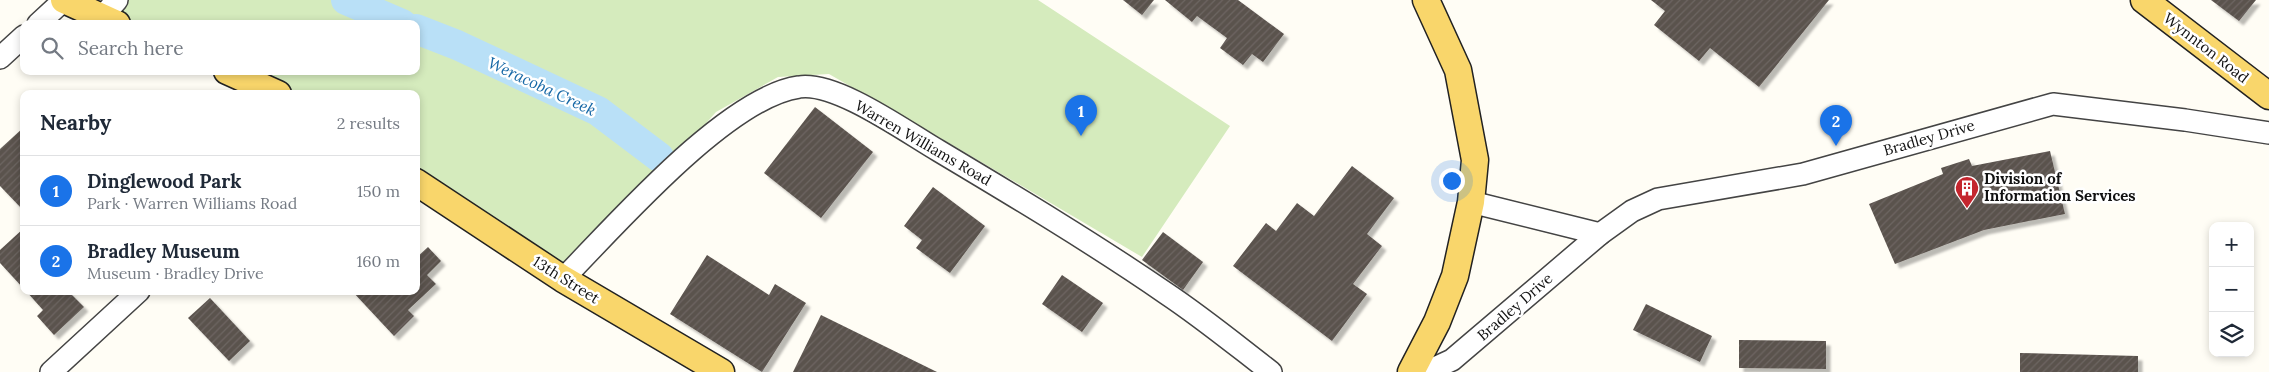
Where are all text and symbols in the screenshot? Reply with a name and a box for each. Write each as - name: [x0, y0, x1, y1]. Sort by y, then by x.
- street label: Wynnton Road: [2160, 8, 2253, 87]
- search box: [20, 20, 420, 75]
- icon: search: [38, 34, 66, 62]
- text: Search here: [78, 36, 184, 60]
- water label: Weracoba Creek: [485, 52, 599, 120]
- pin: 1: [1065, 95, 1097, 136]
- street label: Warren Williams Road: [852, 96, 995, 189]
- pin: 2: [1820, 105, 1852, 146]
- text: Nearby: [40, 109, 111, 136]
- text: 2 results: [337, 113, 400, 133]
- street label: Bradley Drive: [1881, 115, 1977, 160]
- your location: [1439, 168, 1465, 194]
- text: Dinglewood Park: [87, 169, 242, 193]
- place label: Division of Information Services: [1984, 169, 2136, 205]
- building icon: Division of Information Services: [1954, 175, 1980, 209]
- text: 1: [53, 181, 59, 201]
- text: 150 m: [357, 181, 400, 201]
- text: Park · Warren Williams Road: [87, 193, 297, 213]
- map controls: [2209, 222, 2254, 357]
- button: +: [2209, 222, 2254, 267]
- text: Bradley Museum: [87, 239, 240, 263]
- text: 2: [52, 251, 60, 271]
- text: 160 m: [356, 251, 400, 271]
- street label: 13th Street: [529, 252, 603, 308]
- text: Museum · Bradley Drive: [87, 263, 264, 283]
- button: −: [2209, 267, 2254, 312]
- street label: Bradley Drive: [1473, 269, 1556, 345]
- button: layers: [2209, 312, 2254, 357]

